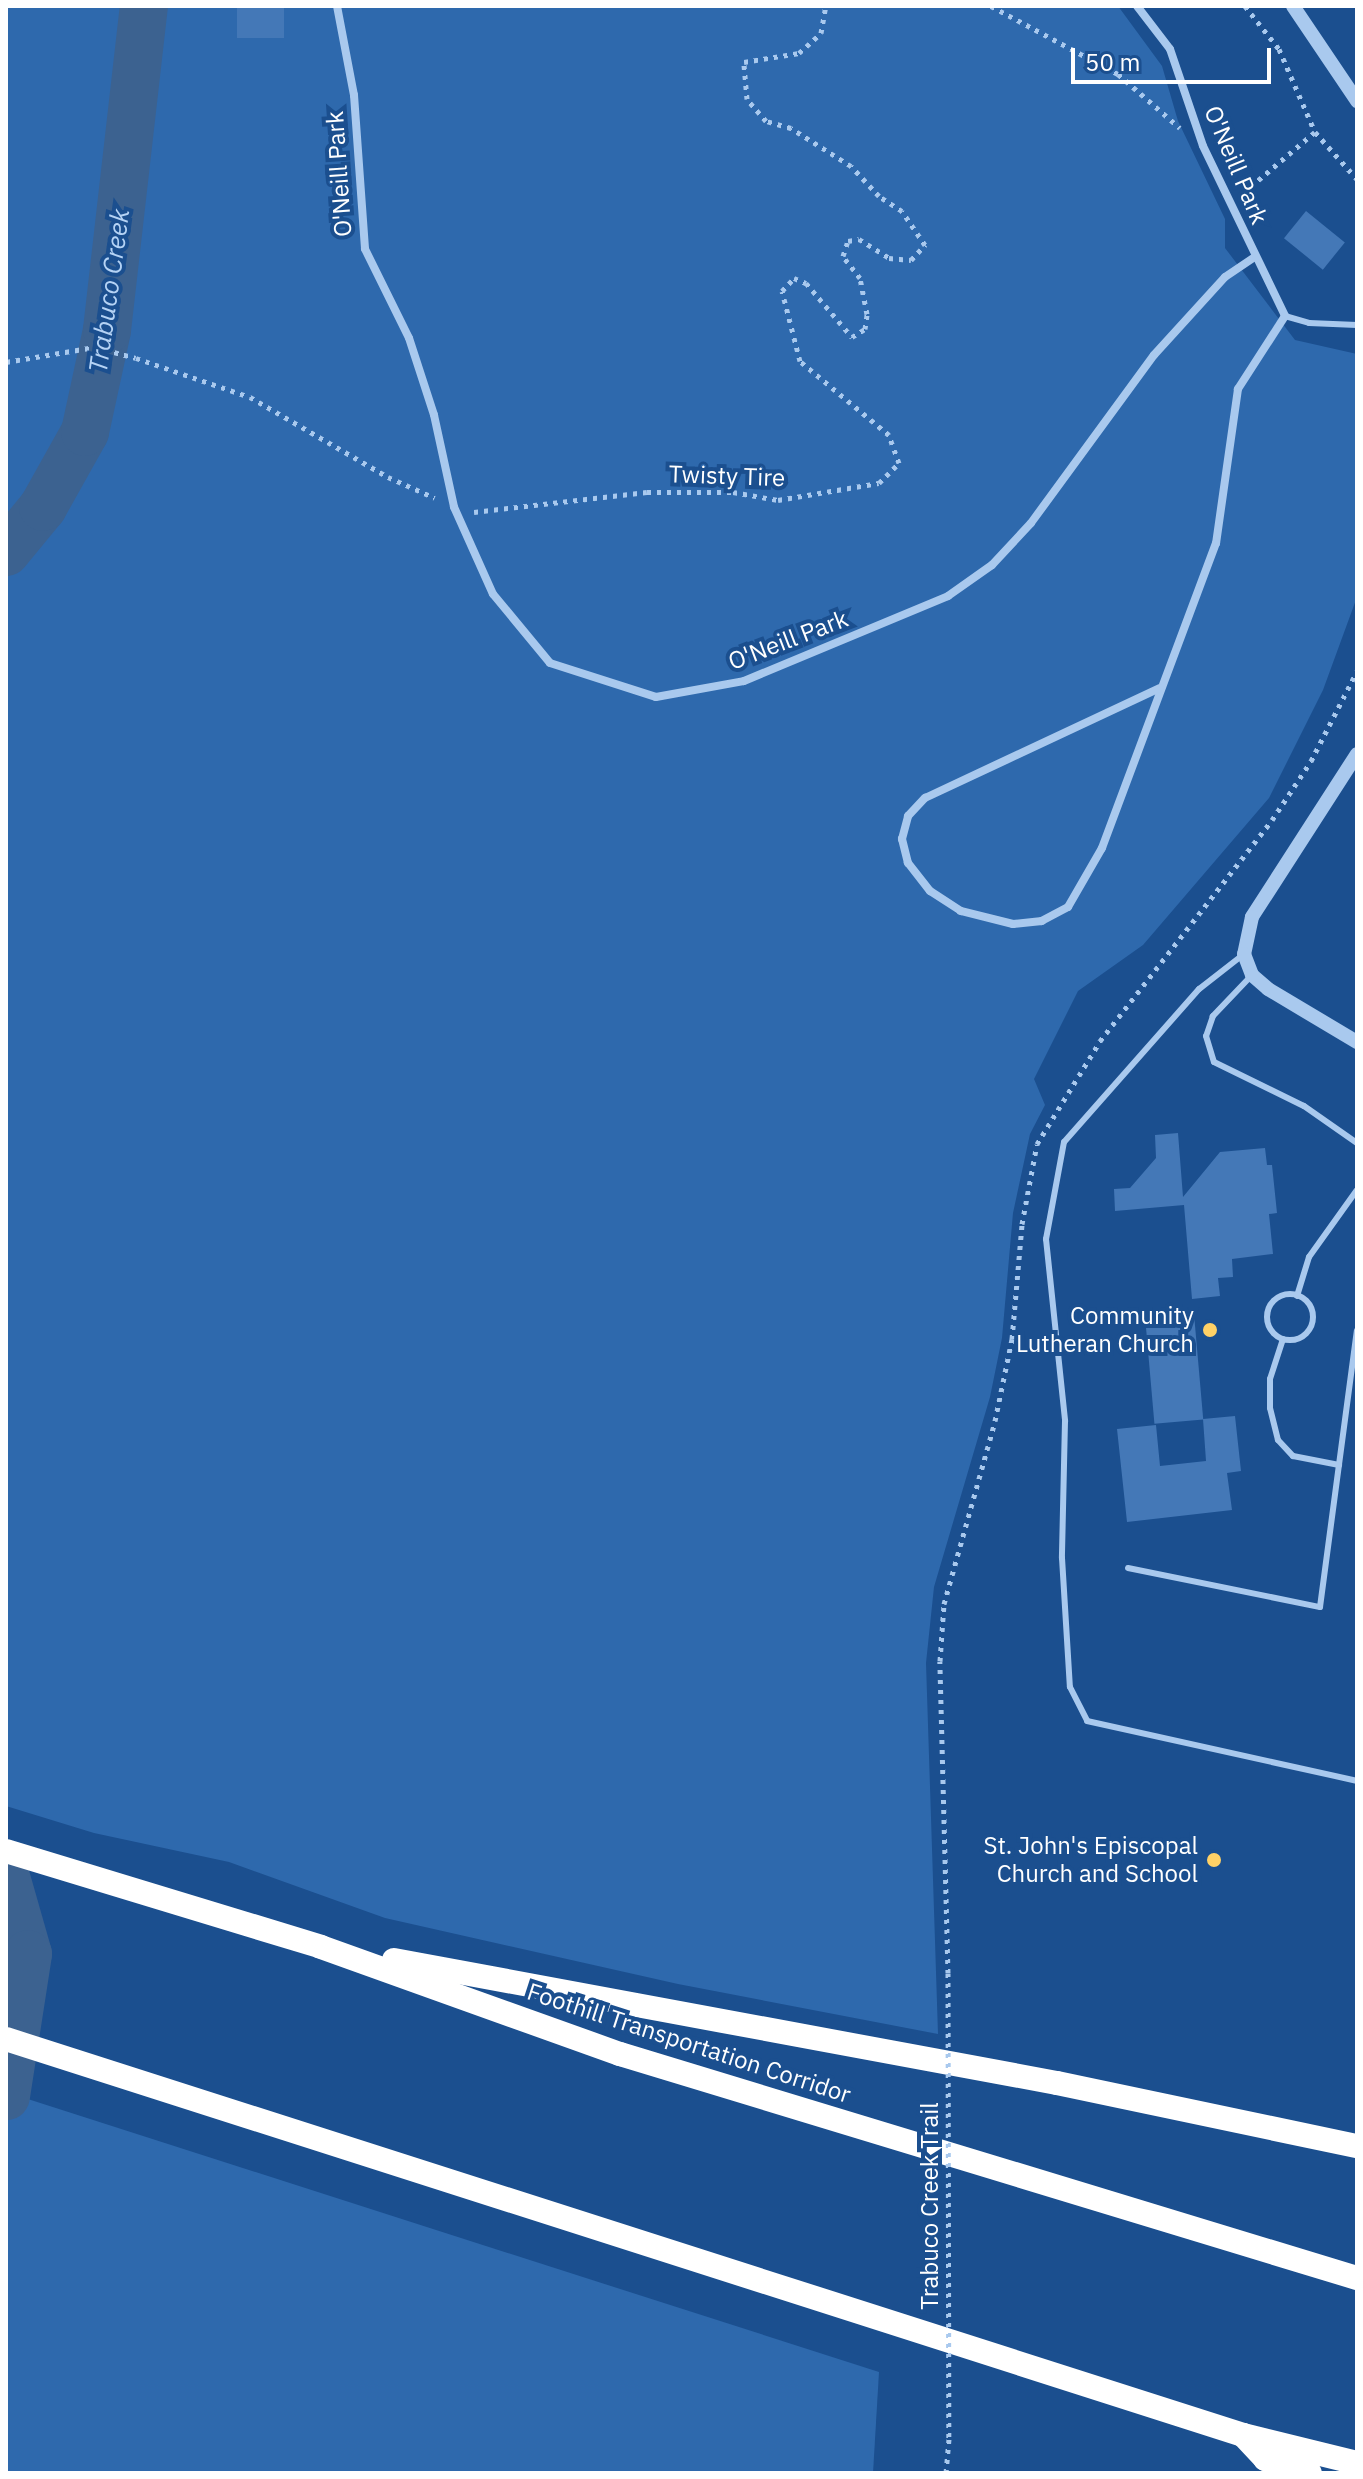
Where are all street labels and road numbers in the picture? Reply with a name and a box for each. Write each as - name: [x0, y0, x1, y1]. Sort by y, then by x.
- street label: O'Neill Park: [1198, 101, 1274, 229]
- street label: O'Neill Park: [320, 110, 358, 238]
- street label: Twisty Tire: [668, 460, 786, 492]
- street label: O'Neill Park: [724, 604, 852, 676]
- street label: Foothill Transportation Corridor: [524, 1977, 854, 2109]
- street label: Trabuco Creek Trail: [916, 2102, 944, 2310]

